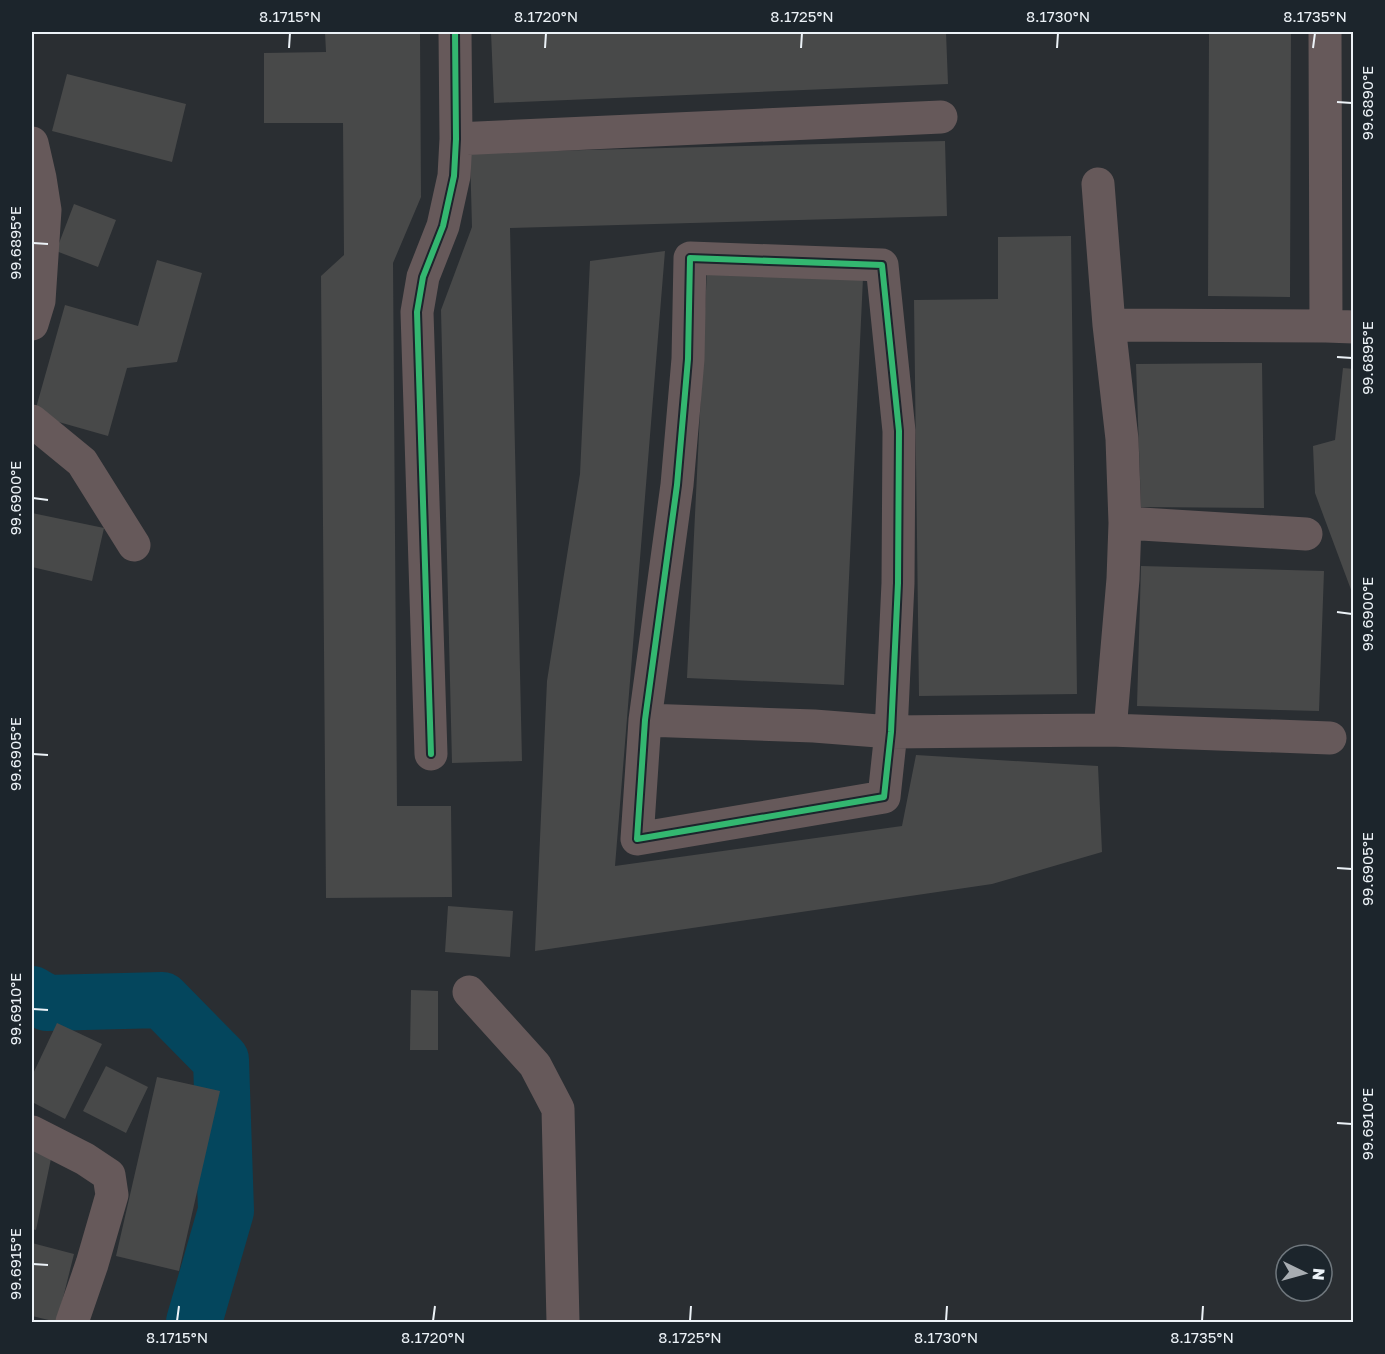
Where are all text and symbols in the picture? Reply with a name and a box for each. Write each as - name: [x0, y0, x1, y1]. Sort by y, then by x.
- text: 8.1715°N: [259, 7, 321, 25]
- text: 8.1720°N: [514, 7, 578, 25]
- text: 8.1725°N: [770, 7, 834, 25]
- text: 8.1730°N: [1026, 7, 1090, 25]
- text: 8.1735°N: [1283, 7, 1347, 25]
- text: 99.6890°E: [1358, 66, 1376, 140]
- text: 99.6895°E: [6, 206, 24, 280]
- text: 99.6895°E: [1358, 321, 1376, 395]
- text: 99.6900°E: [6, 461, 24, 535]
- text: 99.6900°E: [1358, 577, 1376, 651]
- text: 99.6905°E: [6, 717, 24, 791]
- text: 99.6905°E: [1358, 832, 1376, 906]
- text: 99.6910°E: [6, 973, 24, 1045]
- text: 99.6910°E: [1358, 1088, 1376, 1160]
- text: 99.6915°E: [6, 1228, 24, 1300]
- north arrow: [1274, 1243, 1334, 1303]
- text: N: [1308, 1267, 1329, 1281]
- text: 8.1715°N: [146, 1328, 208, 1346]
- text: 8.1720°N: [401, 1328, 465, 1346]
- text: 8.1725°N: [658, 1328, 722, 1346]
- text: 8.1730°N: [914, 1328, 978, 1346]
- text: 8.1735°N: [1170, 1328, 1234, 1346]

